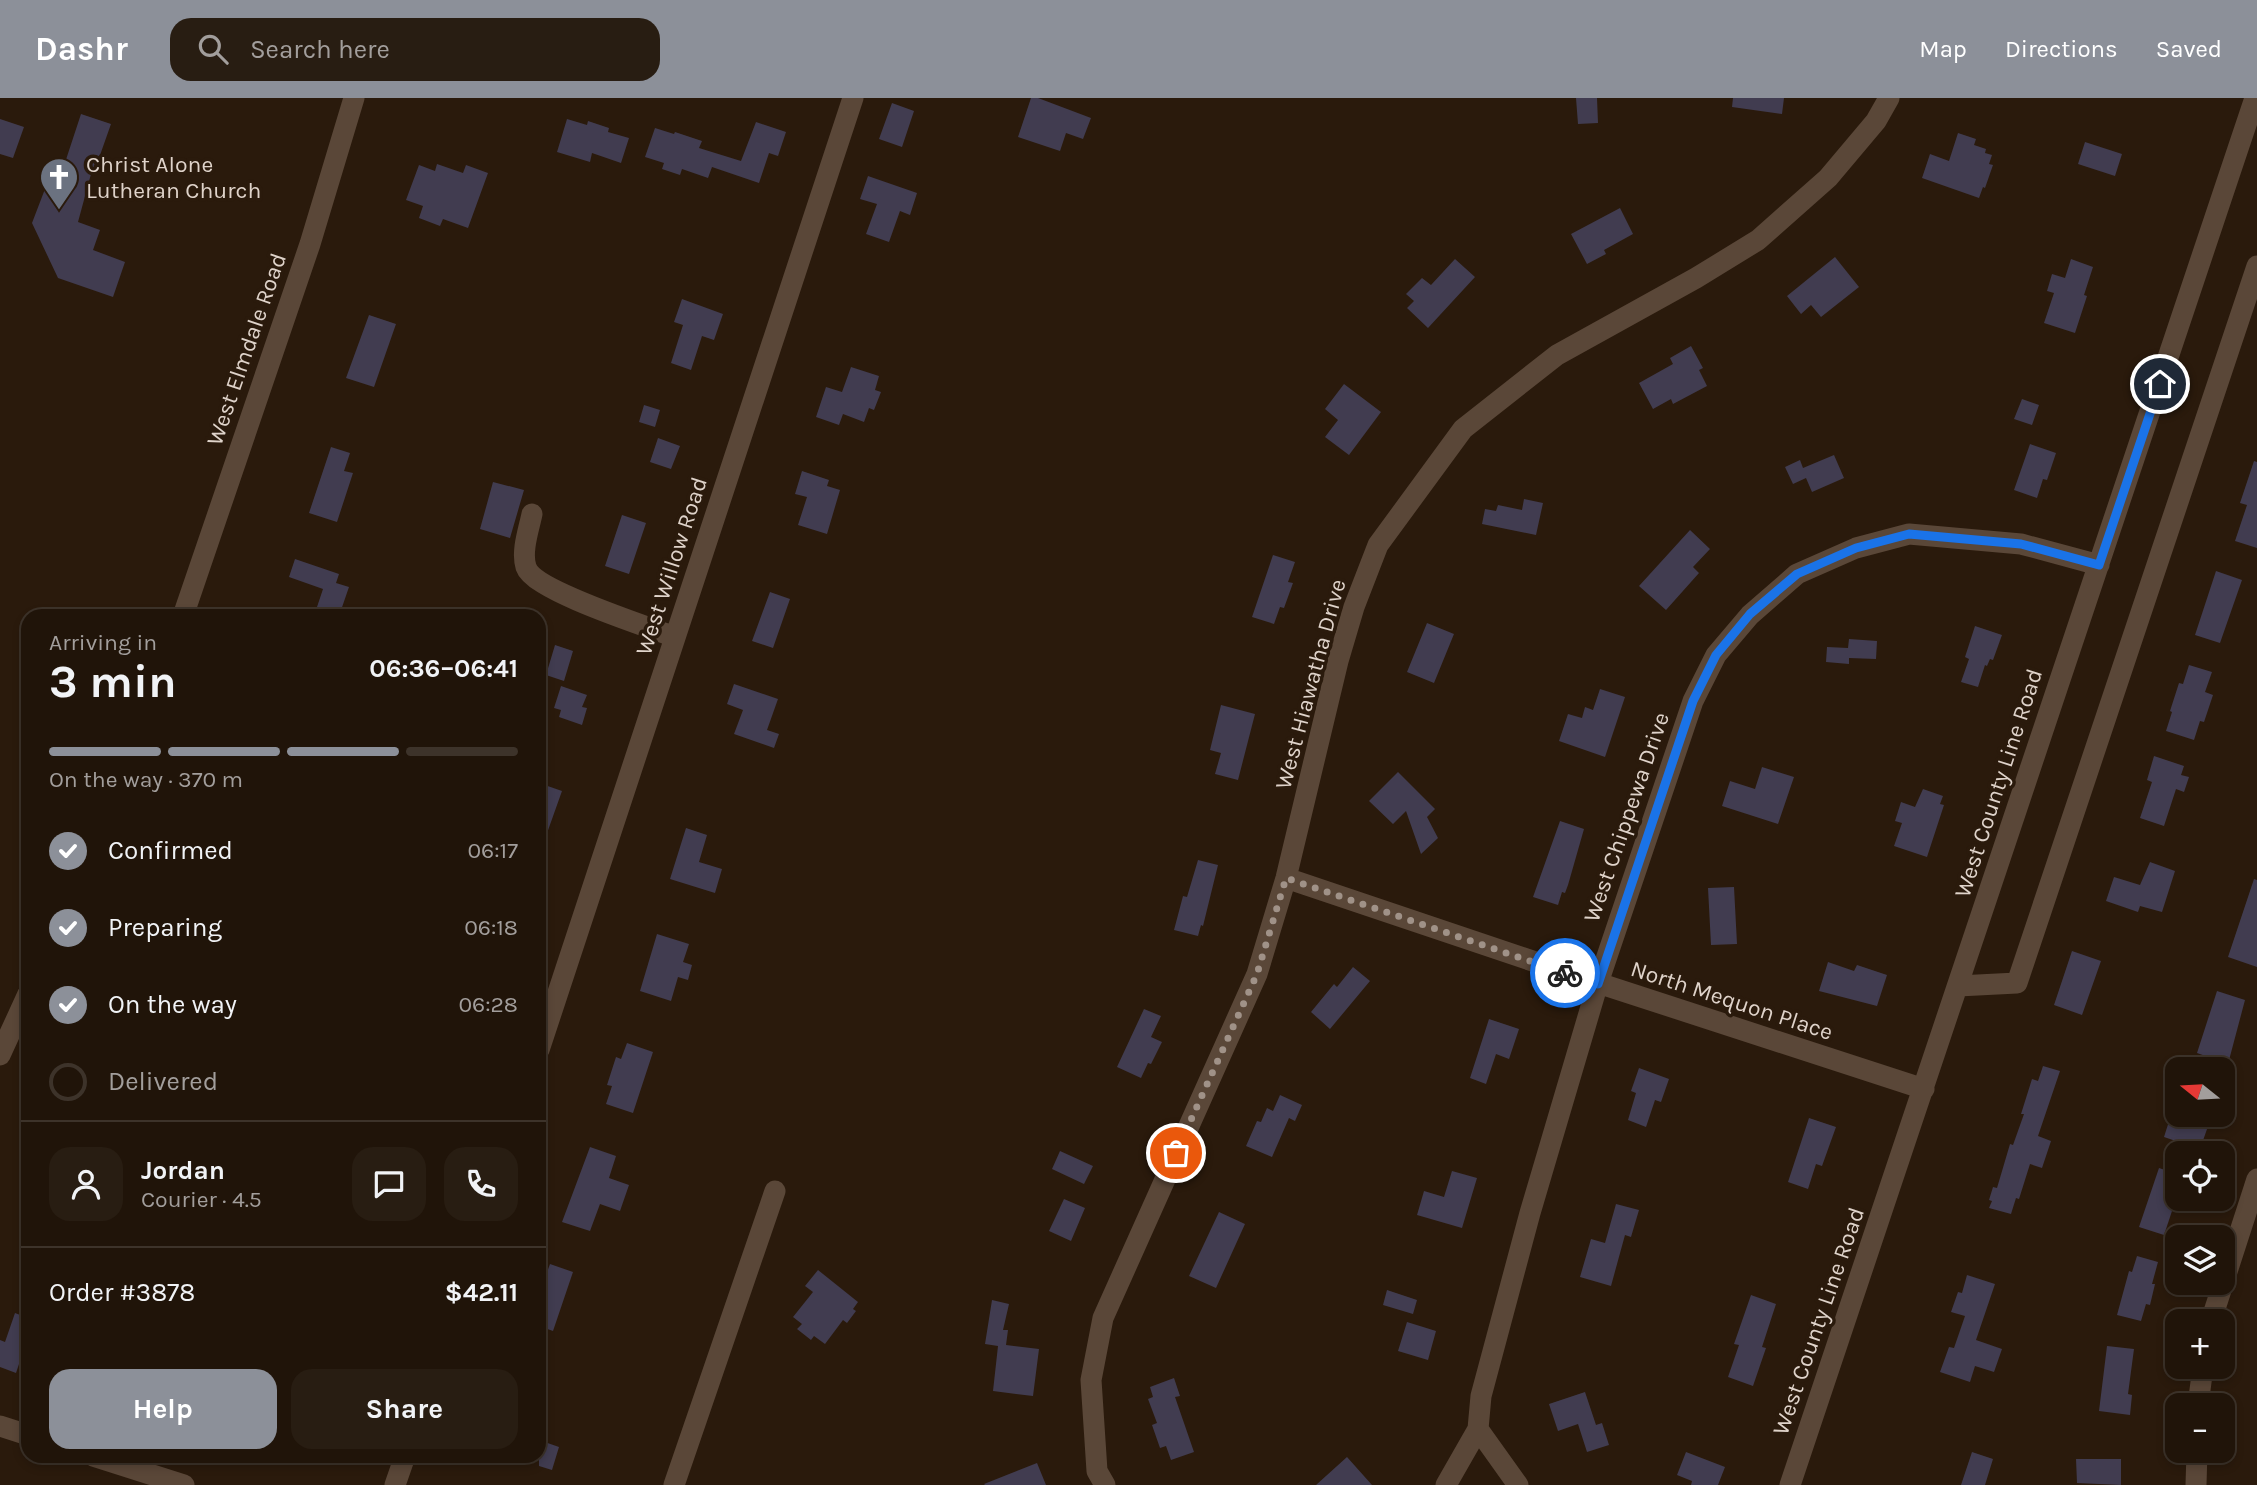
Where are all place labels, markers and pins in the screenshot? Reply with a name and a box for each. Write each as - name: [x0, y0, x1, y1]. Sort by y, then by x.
- place label: Christ Alone Lutheran Church: [86, 151, 261, 204]
- church icon: Christ Alone Lutheran Church: [38, 156, 80, 211]
- pin: [2130, 354, 2190, 414]
- pin: [1146, 1123, 1206, 1183]

